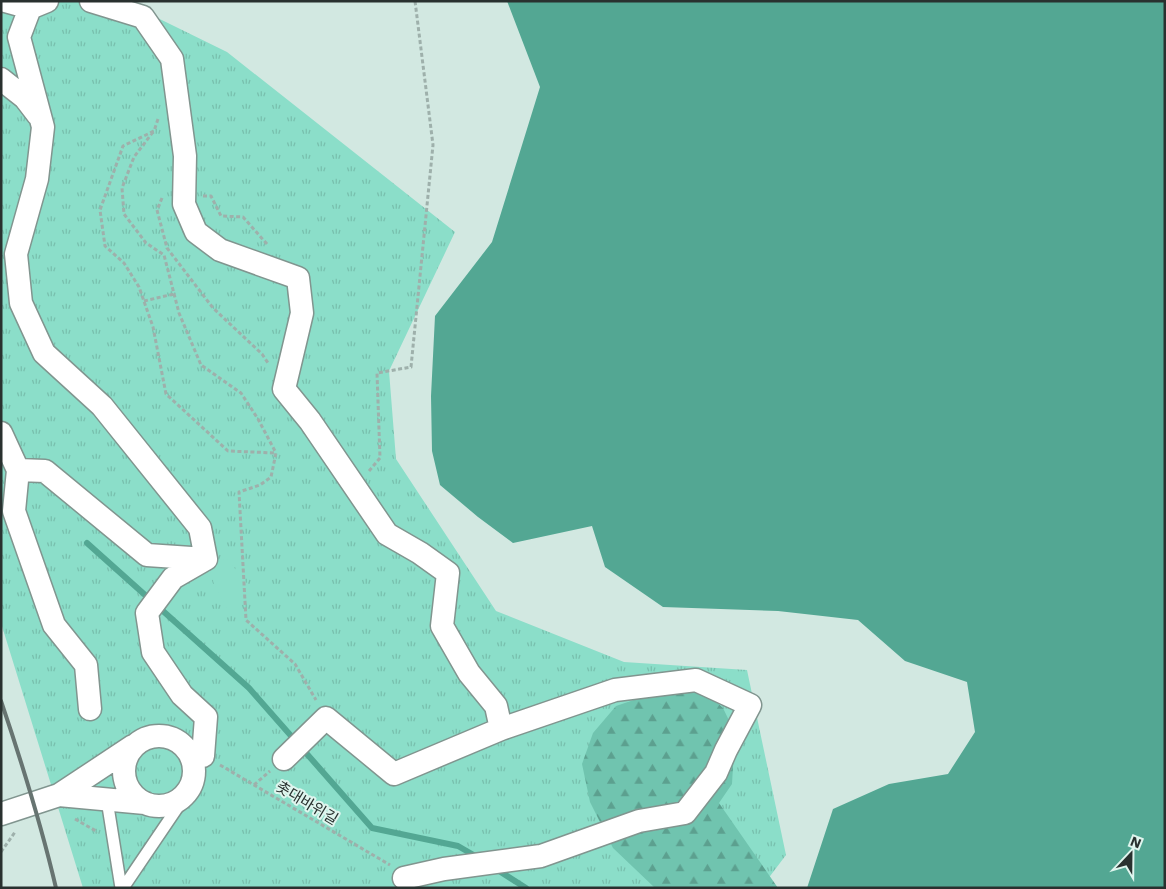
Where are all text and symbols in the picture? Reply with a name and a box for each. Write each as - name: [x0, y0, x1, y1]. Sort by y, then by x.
- street label: 촛대바위길: [273, 778, 341, 828]
- north arrow: [1106, 829, 1156, 879]
- text: N: [1128, 833, 1144, 851]

